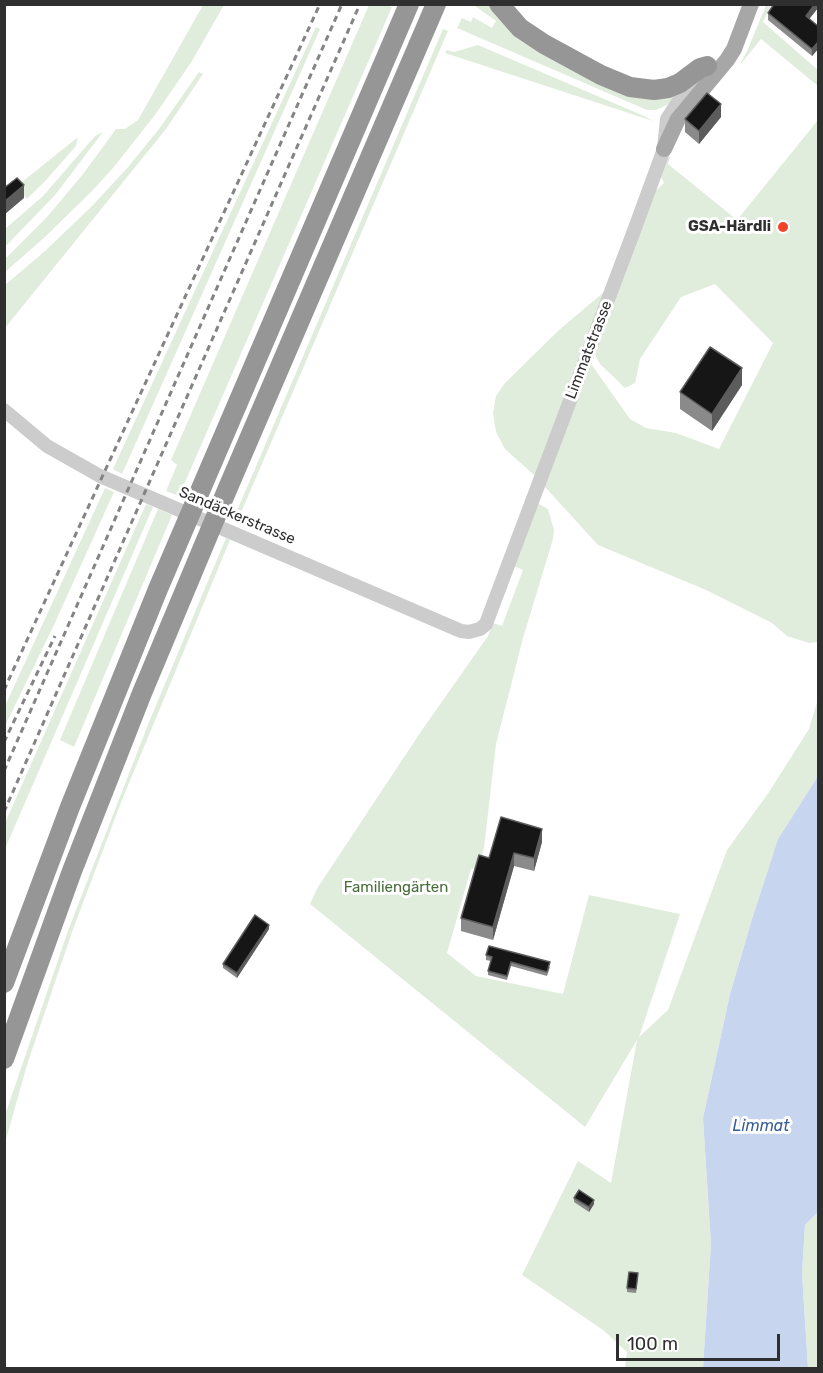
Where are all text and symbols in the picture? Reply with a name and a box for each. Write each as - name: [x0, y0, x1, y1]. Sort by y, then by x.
- place label: GSA-Härdli: [688, 218, 771, 236]
- marker: GSA-Härdli: [776, 220, 790, 234]
- street label: Limmatstrasse: [562, 298, 616, 402]
- street label: Sandäckerstrasse: [176, 483, 298, 549]
- park label: Familiengärten: [344, 879, 448, 897]
- water label: Limmat: [733, 1116, 789, 1136]
- scale bar: [619, 1322, 782, 1360]
- text: 100 m: [627, 1333, 678, 1355]

